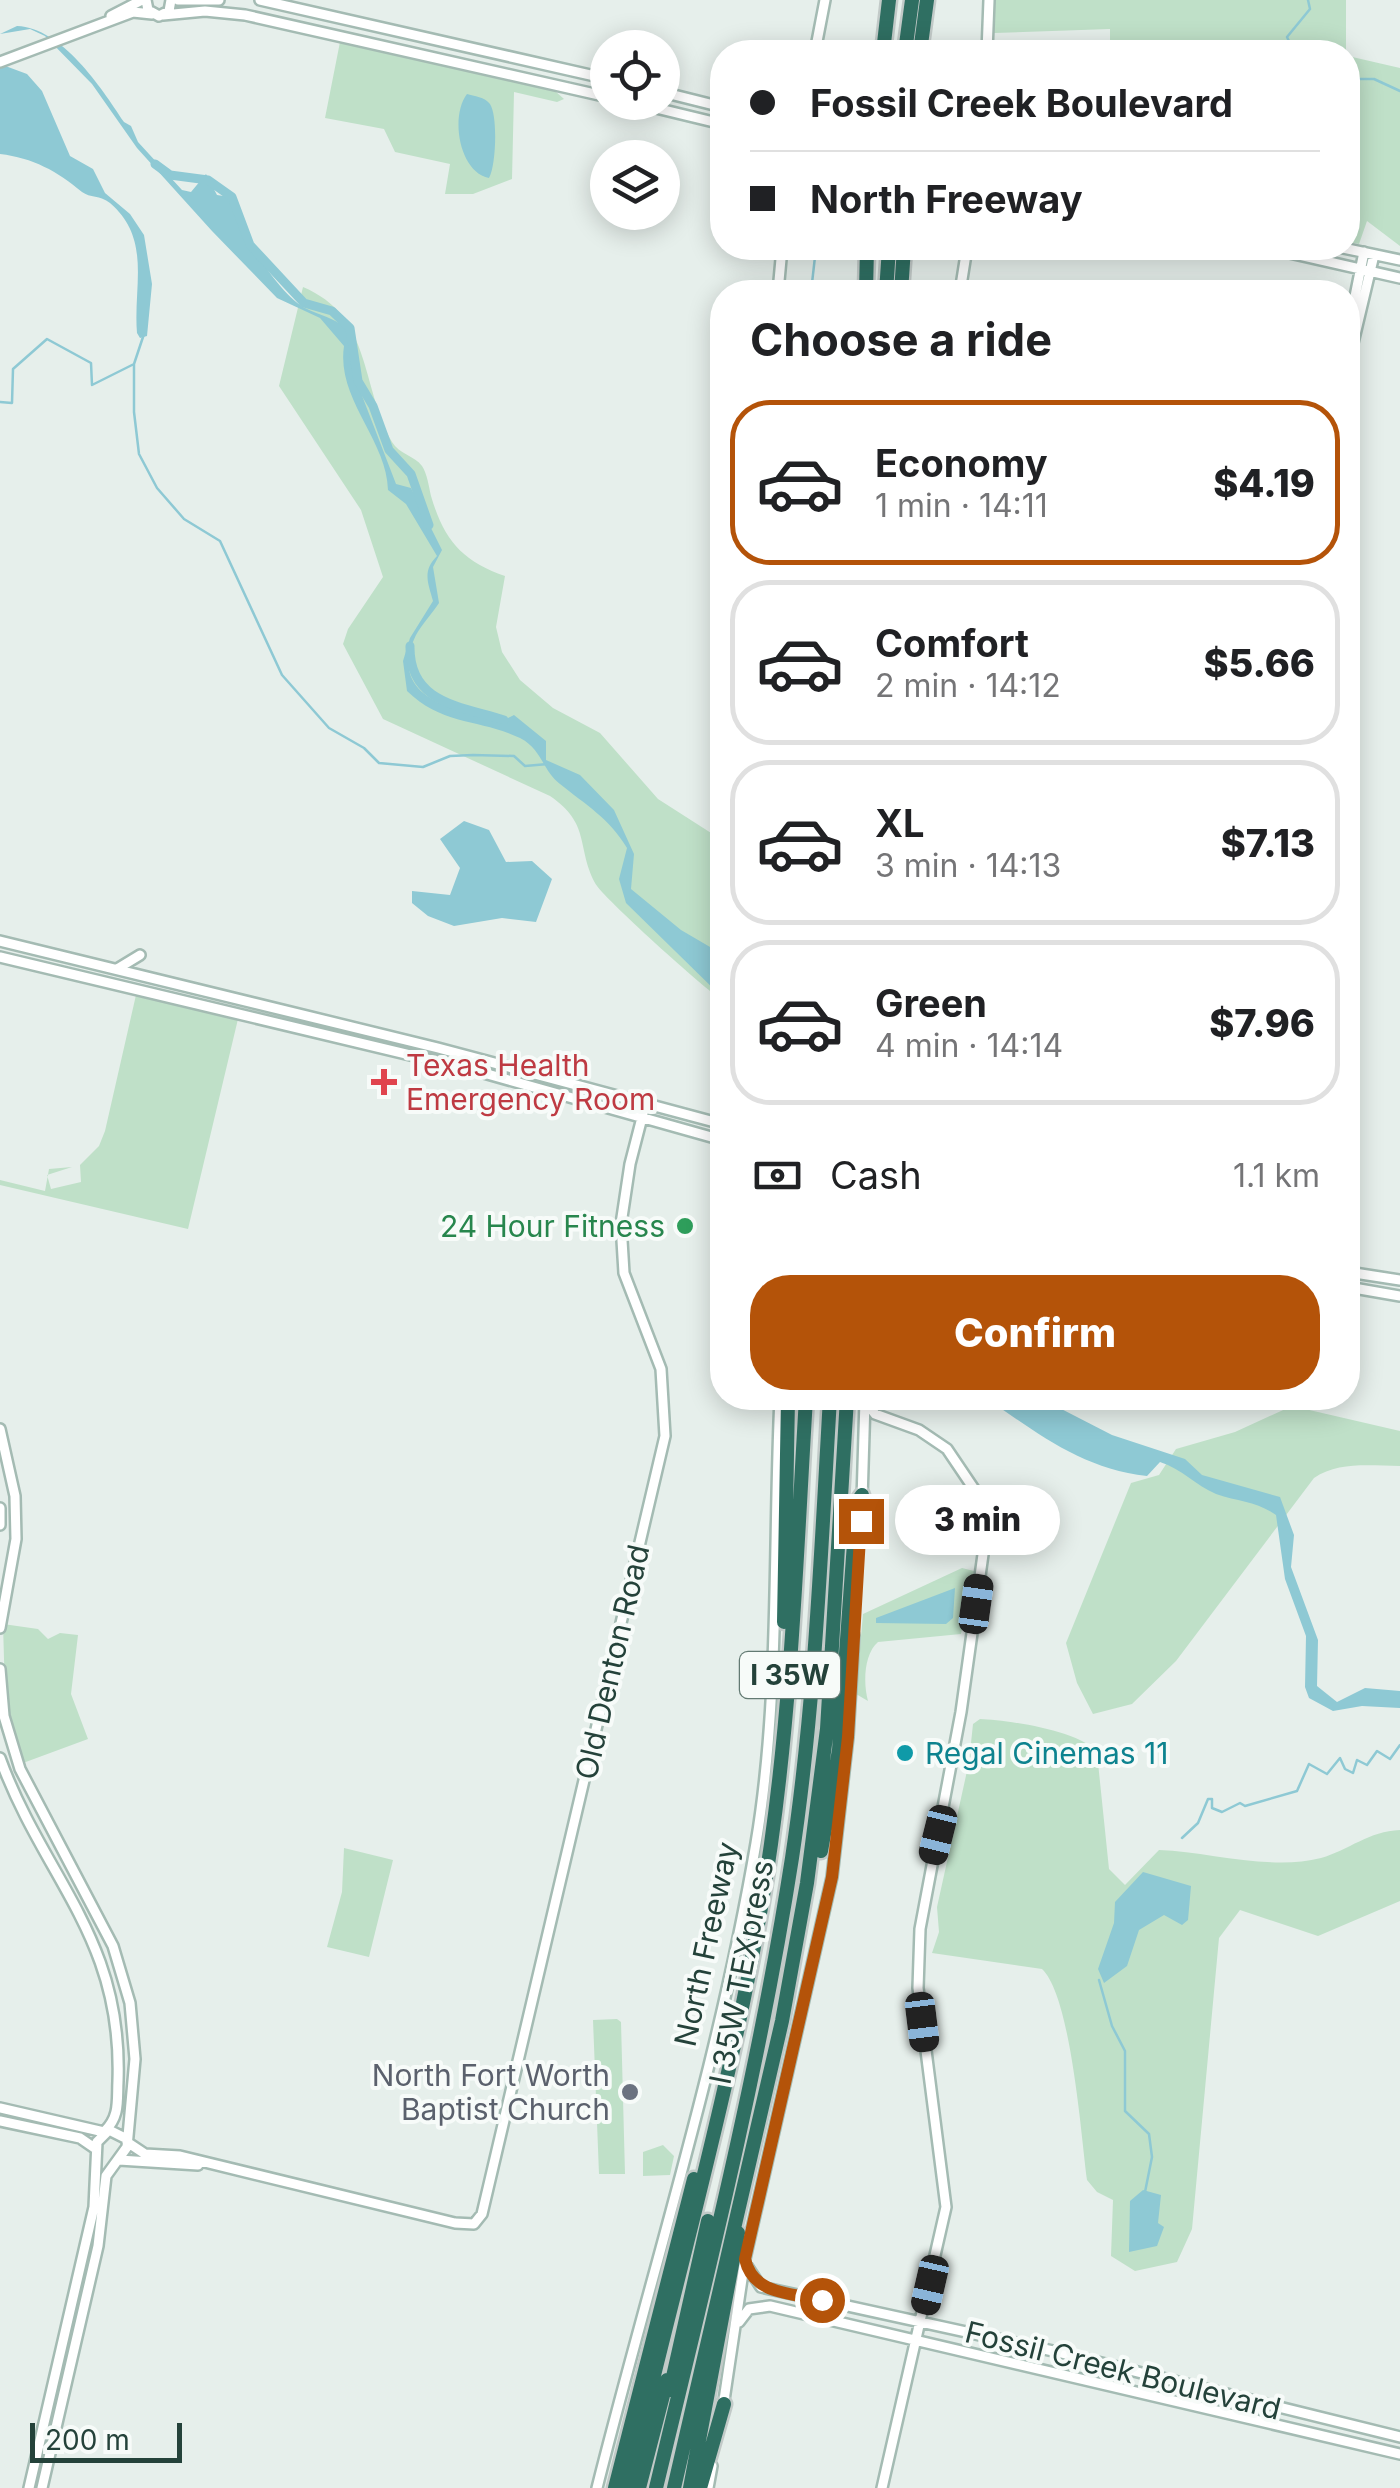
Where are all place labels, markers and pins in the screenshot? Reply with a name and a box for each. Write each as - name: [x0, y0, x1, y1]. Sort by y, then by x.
- place label: Texas Health Emergency Room: [406, 1047, 655, 1117]
- marker: Texas Health Emergency Room: [371, 1069, 397, 1095]
- place label: 24 Hour Fitness: [440, 1208, 665, 1244]
- marker: 24 Hour Fitness: [674, 1215, 696, 1237]
- place label: Regal Cinemas 11: [925, 1735, 1169, 1771]
- marker: Regal Cinemas 11: [894, 1742, 916, 1764]
- place label: North Fort Worth Baptist Church: [372, 2057, 610, 2127]
- marker: North Fort Worth Baptist Church: [619, 2081, 641, 2103]

